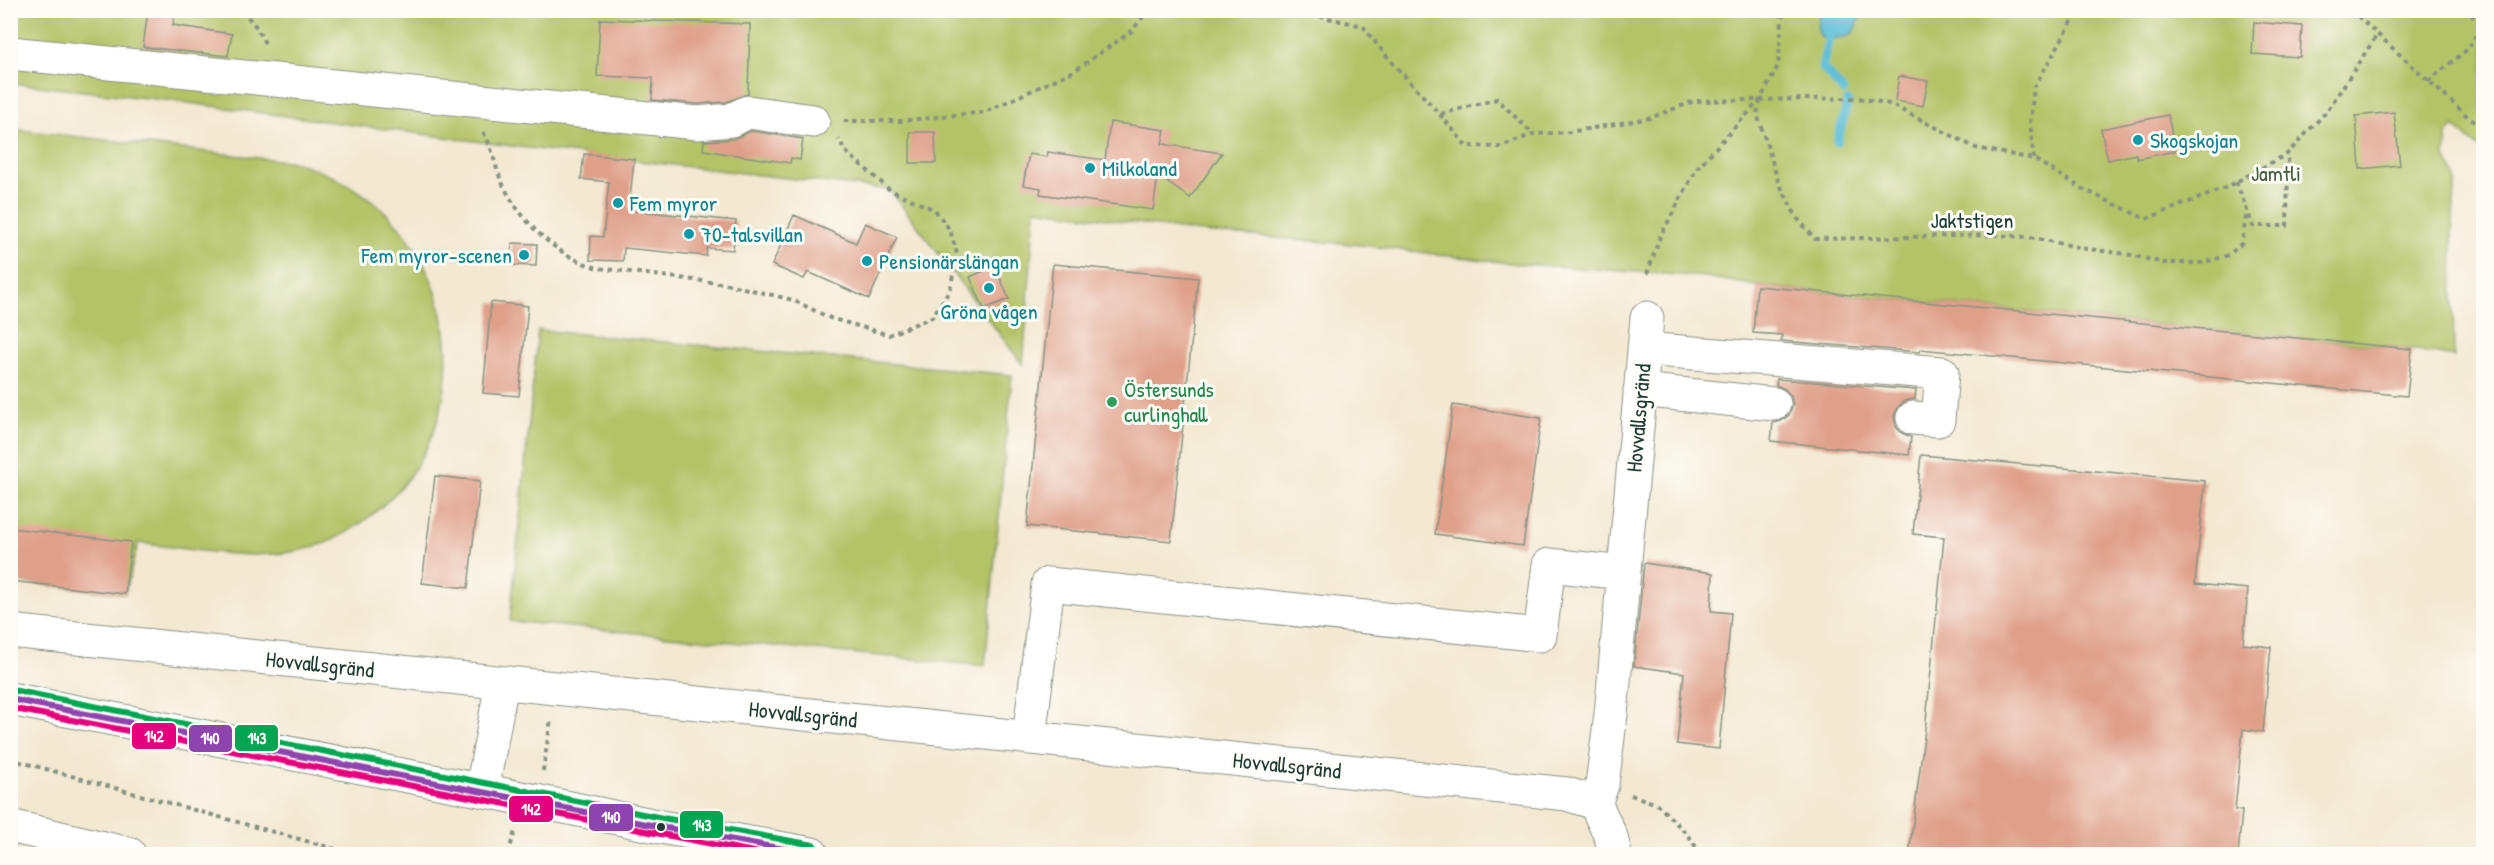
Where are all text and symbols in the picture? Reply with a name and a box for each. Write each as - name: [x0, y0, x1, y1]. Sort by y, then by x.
- place label: Skogskojan: [2150, 125, 2238, 155]
- marker: Skogskojan: [2131, 133, 2145, 147]
- place label: Milkoland: [1102, 153, 1177, 183]
- park label: Jamtli: [2251, 158, 2301, 188]
- marker: Milkoland: [1083, 161, 1097, 175]
- place label: Fem myror: [629, 188, 718, 218]
- marker: Fem myror: [611, 196, 625, 210]
- street label: Jaktstigen: [1931, 205, 2013, 235]
- place label: 70-talsvillan: [701, 219, 803, 249]
- marker: 70-talsvillan: [682, 227, 696, 241]
- place label: Fem myror-scenen: [361, 240, 512, 270]
- place label: Pensionärslängan: [879, 246, 1019, 276]
- marker: Fem myror-scenen: [517, 248, 531, 262]
- marker: Pensionärslängan: [860, 254, 874, 268]
- marker: Gröna vågen: [982, 281, 996, 295]
- place label: Gröna vågen: [940, 296, 1038, 326]
- street label: Hovvallsgränd: [1618, 362, 1658, 473]
- place label: Östersunds curlinghall: [1124, 374, 1214, 429]
- marker: Östersunds curlinghall: [1105, 395, 1119, 409]
- street label: Hovvallsgränd: [264, 643, 376, 685]
- street label: Hovvallsgränd: [747, 693, 859, 735]
- line badge: 142: [131, 722, 177, 750]
- line badge: 140: [188, 724, 233, 753]
- line badge: 143: [234, 724, 279, 752]
- text: 142: [144, 725, 164, 747]
- text: 140: [201, 727, 219, 749]
- text: 143: [248, 727, 266, 749]
- street label: Hovvallsgränd: [1231, 744, 1343, 786]
- line badge: 142: [508, 795, 554, 823]
- text: 142: [521, 798, 541, 820]
- line badge: 140: [588, 803, 634, 832]
- text: 140: [602, 806, 620, 828]
- line badge: 143: [679, 810, 724, 839]
- text: 143: [693, 814, 711, 836]
- unlabelled marker: [655, 821, 667, 833]

